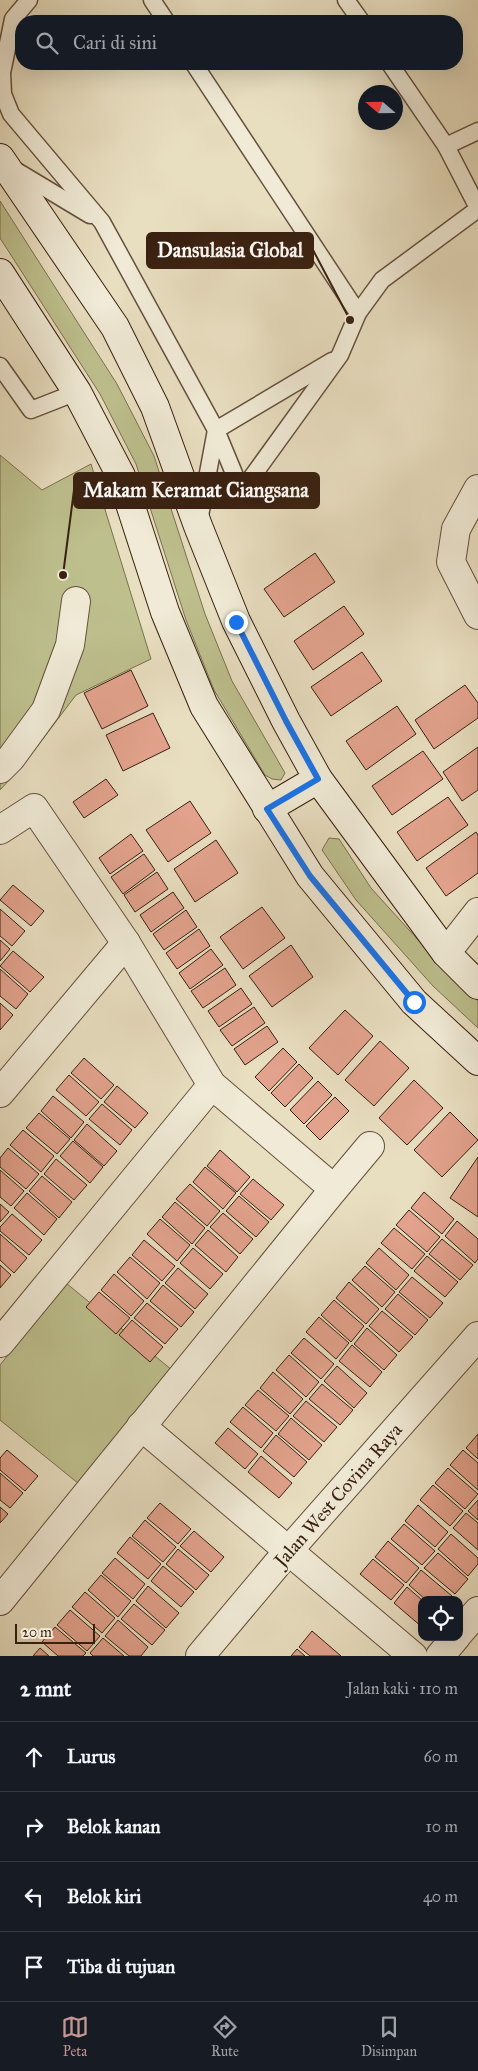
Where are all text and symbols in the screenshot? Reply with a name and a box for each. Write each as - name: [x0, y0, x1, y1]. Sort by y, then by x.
- search box: [15, 15, 463, 70]
- icon: search: [33, 29, 61, 57]
- text: Cari di sini: [73, 31, 157, 54]
- north arrow: [358, 85, 403, 130]
- callout: Dansulasia Global: [147, 233, 313, 268]
- text: Dansulasia Global: [157, 238, 304, 262]
- callout: Makam Keramat Ciangsana: [74, 473, 319, 508]
- text: Makam Keramat Ciangsana: [83, 478, 309, 503]
- route end: [225, 611, 248, 634]
- route start: [403, 991, 426, 1014]
- street label: Jalan West Covina Raya: [268, 1418, 408, 1574]
- map controls: [418, 1596, 463, 1641]
- button: locate: [418, 1596, 463, 1641]
- scale bar: [15, 1621, 95, 1644]
- text: 20 m: [22, 1624, 52, 1641]
- text: 2 mnt: [20, 1676, 71, 1702]
- text: Jalan kaki · 110 m: [347, 1679, 458, 1698]
- icon: ahead: [20, 1743, 48, 1771]
- text: Lurus: [67, 1745, 115, 1768]
- text: 60 m: [424, 1747, 458, 1766]
- icon: right: [20, 1813, 48, 1841]
- text: Belok kanan: [67, 1815, 161, 1838]
- text: 10 m: [426, 1817, 458, 1836]
- icon: left: [20, 1883, 48, 1911]
- text: Belok kiri: [67, 1885, 141, 1908]
- text: 40 m: [423, 1887, 458, 1906]
- icon: arrive: [20, 1953, 48, 1981]
- text: Tiba di tujuan: [67, 1955, 175, 1978]
- tab: Peta: [61, 2013, 89, 2060]
- tab: Rute: [211, 2013, 239, 2060]
- tab: Disimpan: [361, 2013, 417, 2060]

